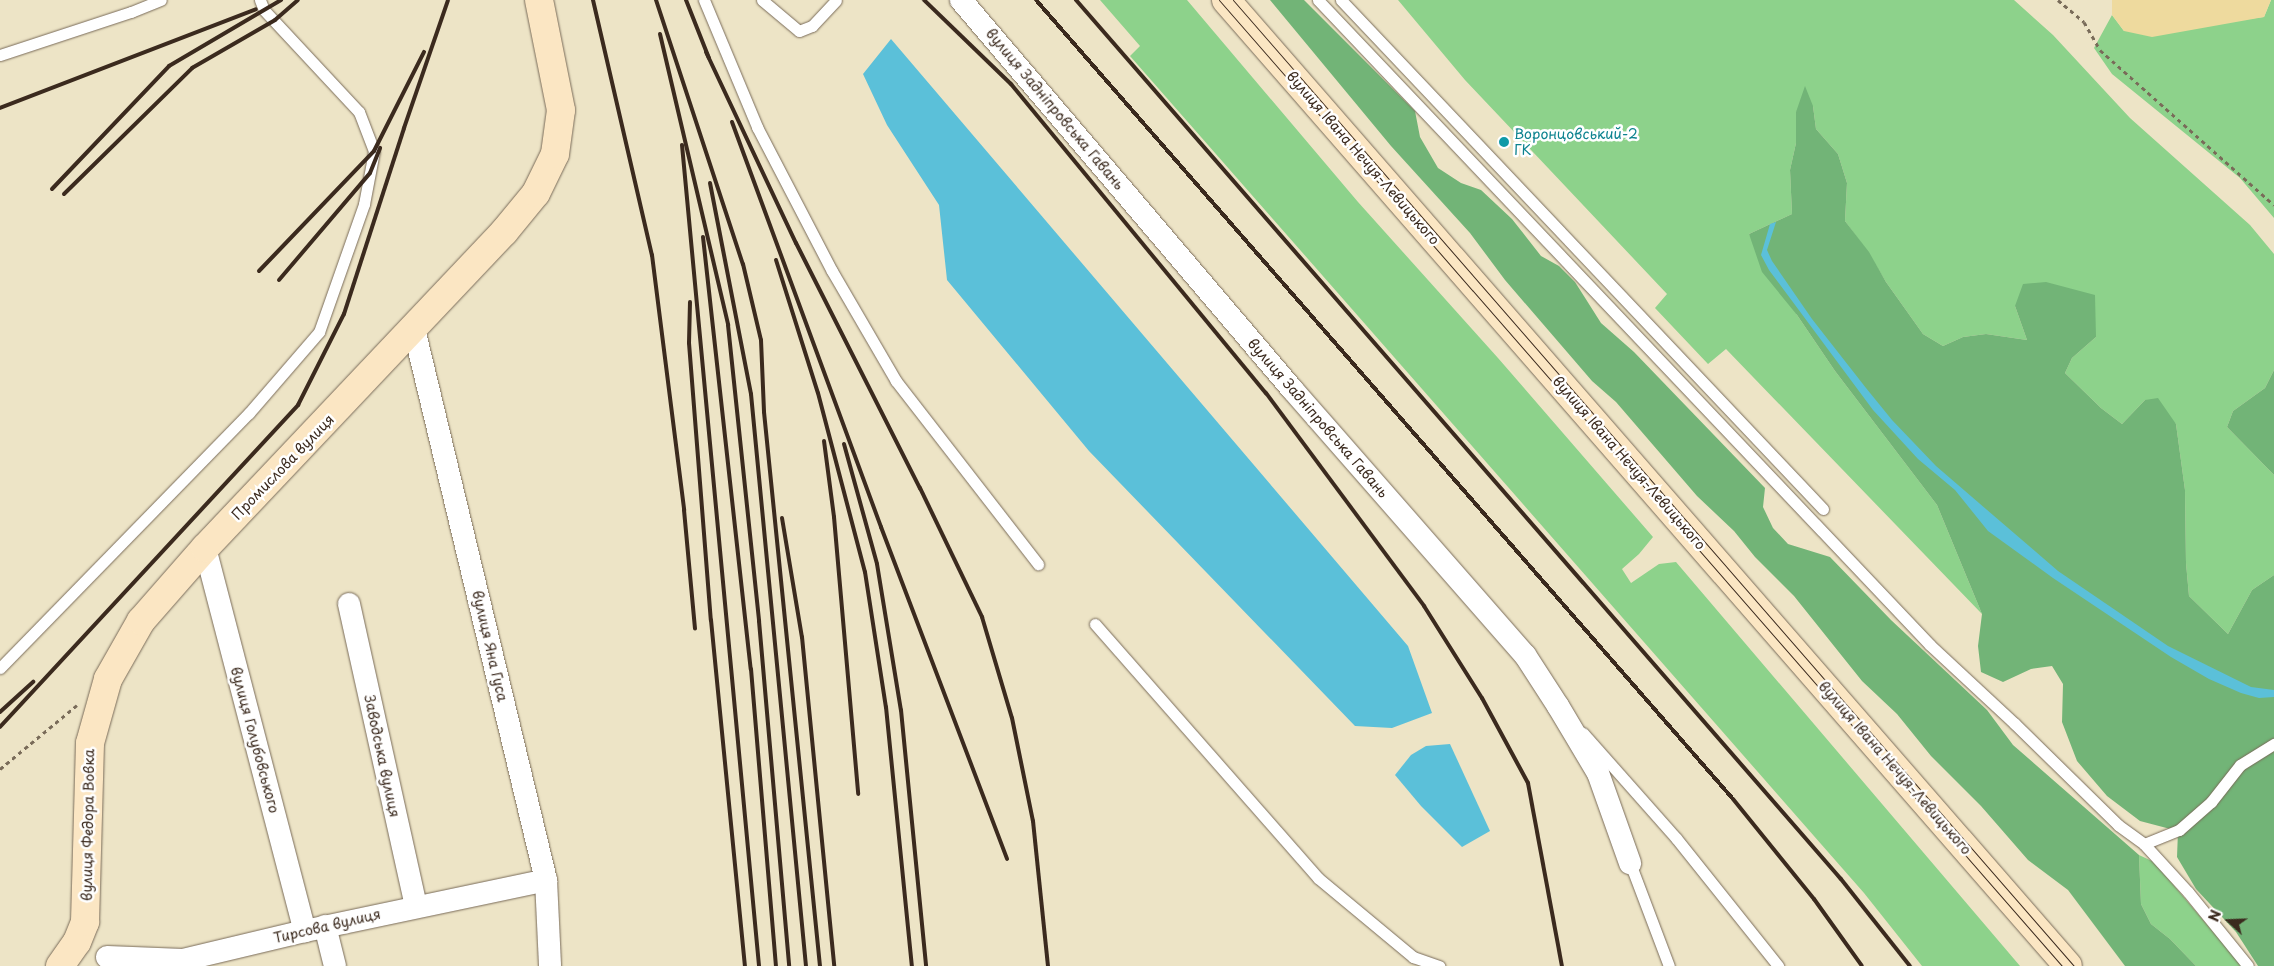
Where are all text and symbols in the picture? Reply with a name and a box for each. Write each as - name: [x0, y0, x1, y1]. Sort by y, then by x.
- street label: вулиця Задніпровська Гавань: [982, 25, 1128, 193]
- street label: вулиця Івана Нечуя-Левицького: [1283, 68, 1443, 248]
- place label: Воронцовський-2 ГК: [1514, 126, 1638, 158]
- marker: Воронцовський-2 ГК: [1498, 136, 1510, 148]
- street label: вулиця Задніпровська Гавань: [1244, 335, 1392, 501]
- street label: вулиця Івана Нечуя-Левицького: [1549, 373, 1709, 553]
- street label: Промислова вулиця: [228, 411, 338, 523]
- street label: вулиця Яна Гуса: [469, 588, 511, 704]
- street label: вулиця Голубовського: [227, 665, 283, 815]
- street label: вулиця Івана Нечуя-Левицького: [1815, 678, 1975, 858]
- street label: Заводська вулиця: [361, 693, 403, 819]
- street label: вулиця Федора Вовка: [78, 749, 98, 901]
- north arrow: [2204, 896, 2254, 946]
- street label: Тирсова вулиця: [272, 905, 382, 947]
- text: N: [2203, 907, 2226, 925]

